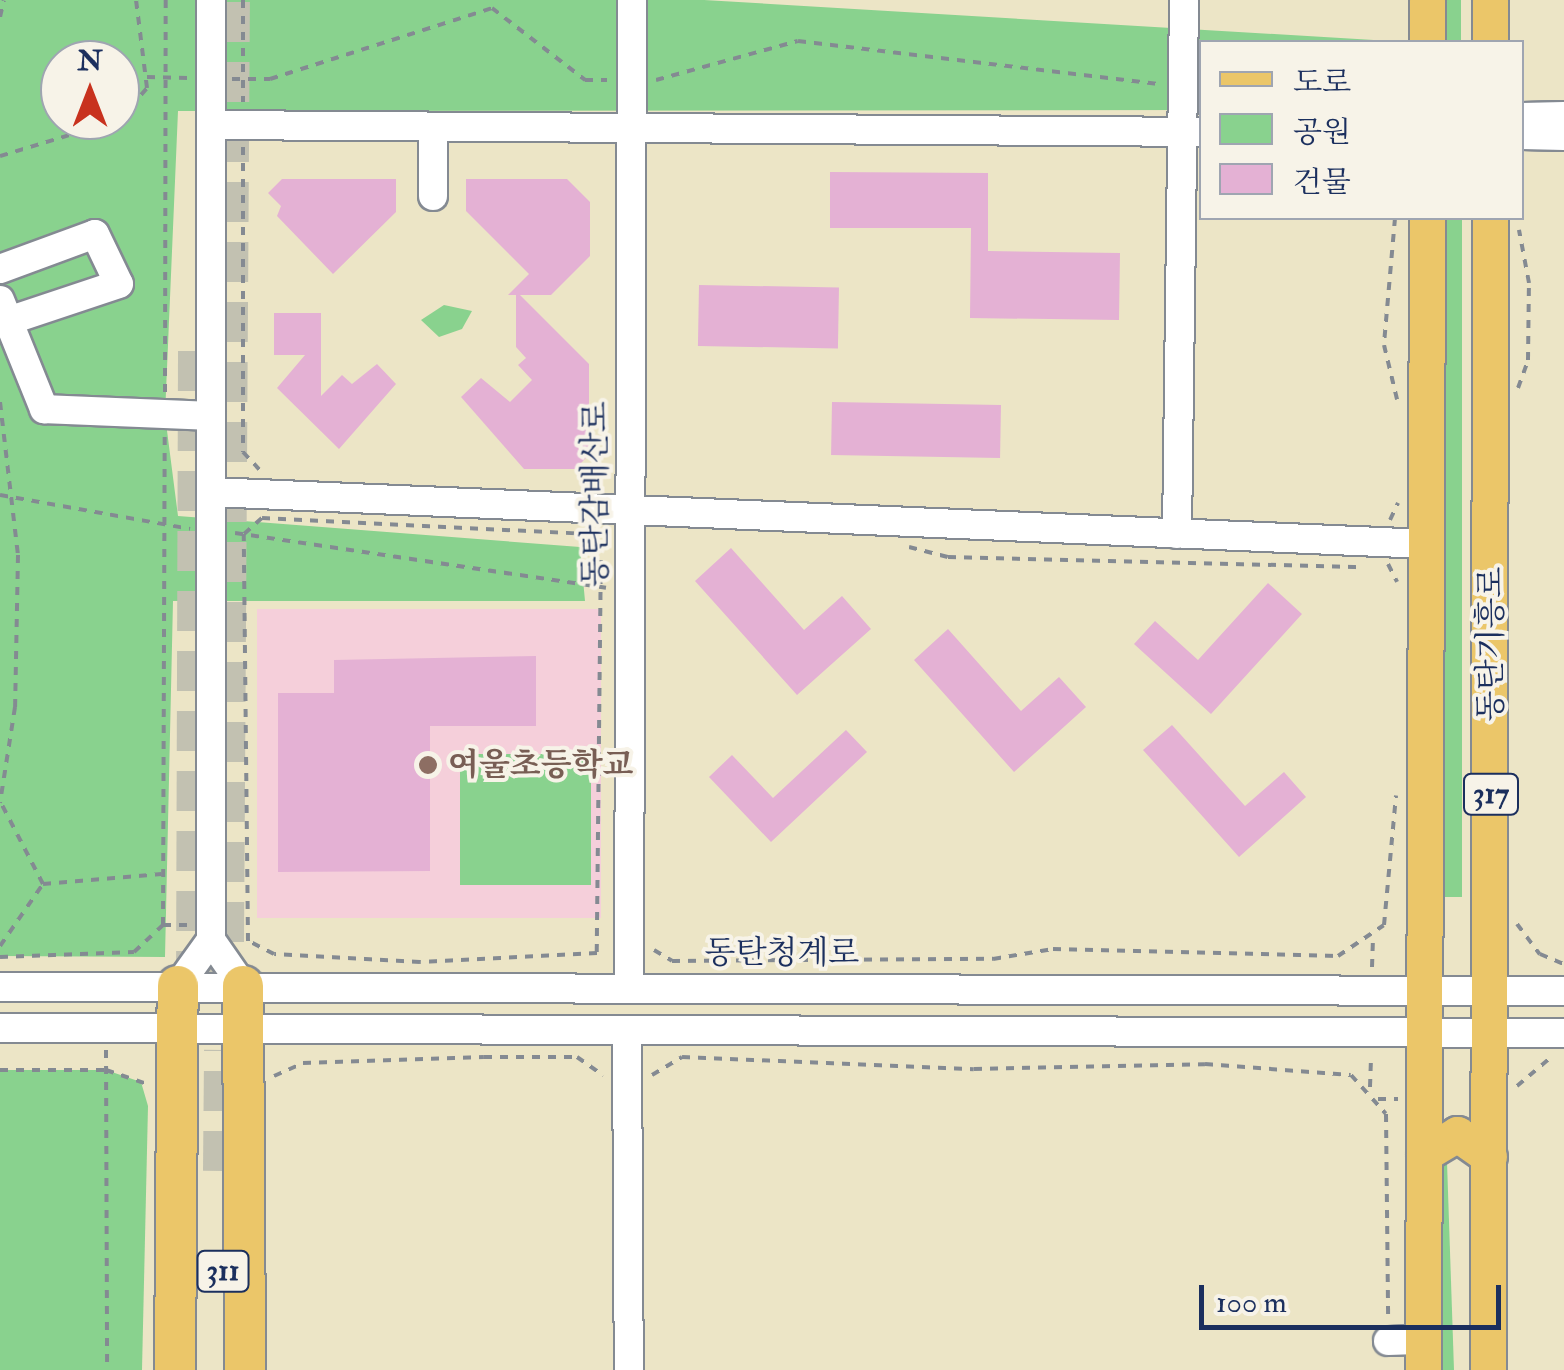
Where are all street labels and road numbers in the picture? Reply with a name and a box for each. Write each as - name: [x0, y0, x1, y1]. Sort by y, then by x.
- street label: 동탄감배산로: [577, 401, 615, 587]
- street label: 동탄기흥로: [1472, 567, 1510, 721]
- road number: 317: [1461, 769, 1521, 819]
- street label: 동탄청계로: [705, 934, 859, 972]
- road number: 311: [196, 1246, 250, 1296]

